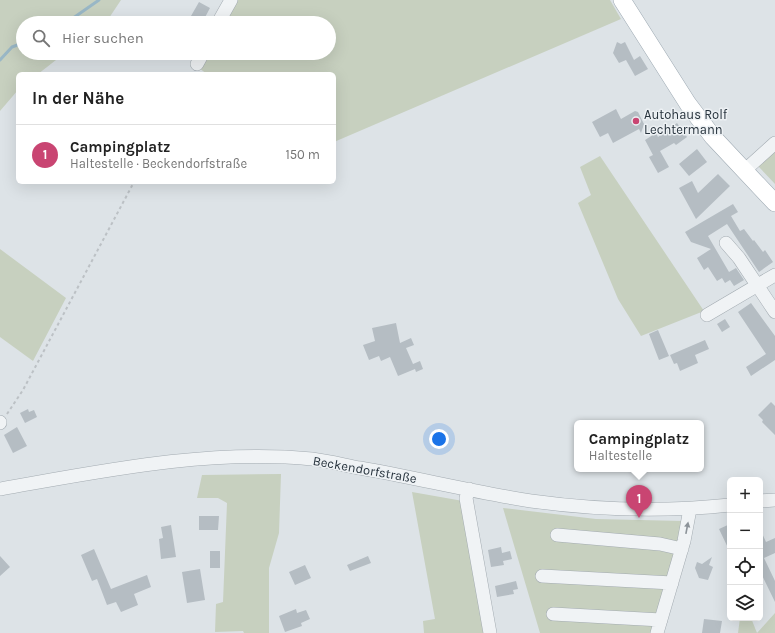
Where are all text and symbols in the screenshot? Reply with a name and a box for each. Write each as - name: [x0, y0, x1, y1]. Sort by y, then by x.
- search box: [16, 16, 336, 60]
- icon: search: [30, 27, 52, 49]
- text: Hier suchen: [62, 29, 144, 47]
- text: In der Nähe: [32, 88, 124, 108]
- place label: Autohaus Rolf Lechtermann: [644, 107, 728, 137]
- marker: Autohaus Rolf Lechtermann: [631, 116, 641, 126]
- text: Campingplatz: [70, 138, 171, 156]
- text: 1: [43, 147, 47, 162]
- text: 150 m: [285, 147, 320, 162]
- text: Haltestelle · Beckendorfstraße: [70, 156, 247, 171]
- popup: [574, 420, 704, 472]
- your location: [429, 429, 449, 449]
- text: Campingplatz: [589, 430, 689, 448]
- text: Haltestelle: [589, 448, 652, 463]
- street label: Beckendorfstraße: [312, 453, 418, 486]
- map controls: [727, 477, 763, 621]
- button: +: [727, 477, 763, 513]
- pin: 1: [626, 485, 652, 518]
- button: −: [727, 513, 763, 549]
- one-way arrow: [684, 522, 690, 534]
- button: locate: [727, 549, 763, 585]
- button: layers: [727, 585, 763, 621]

